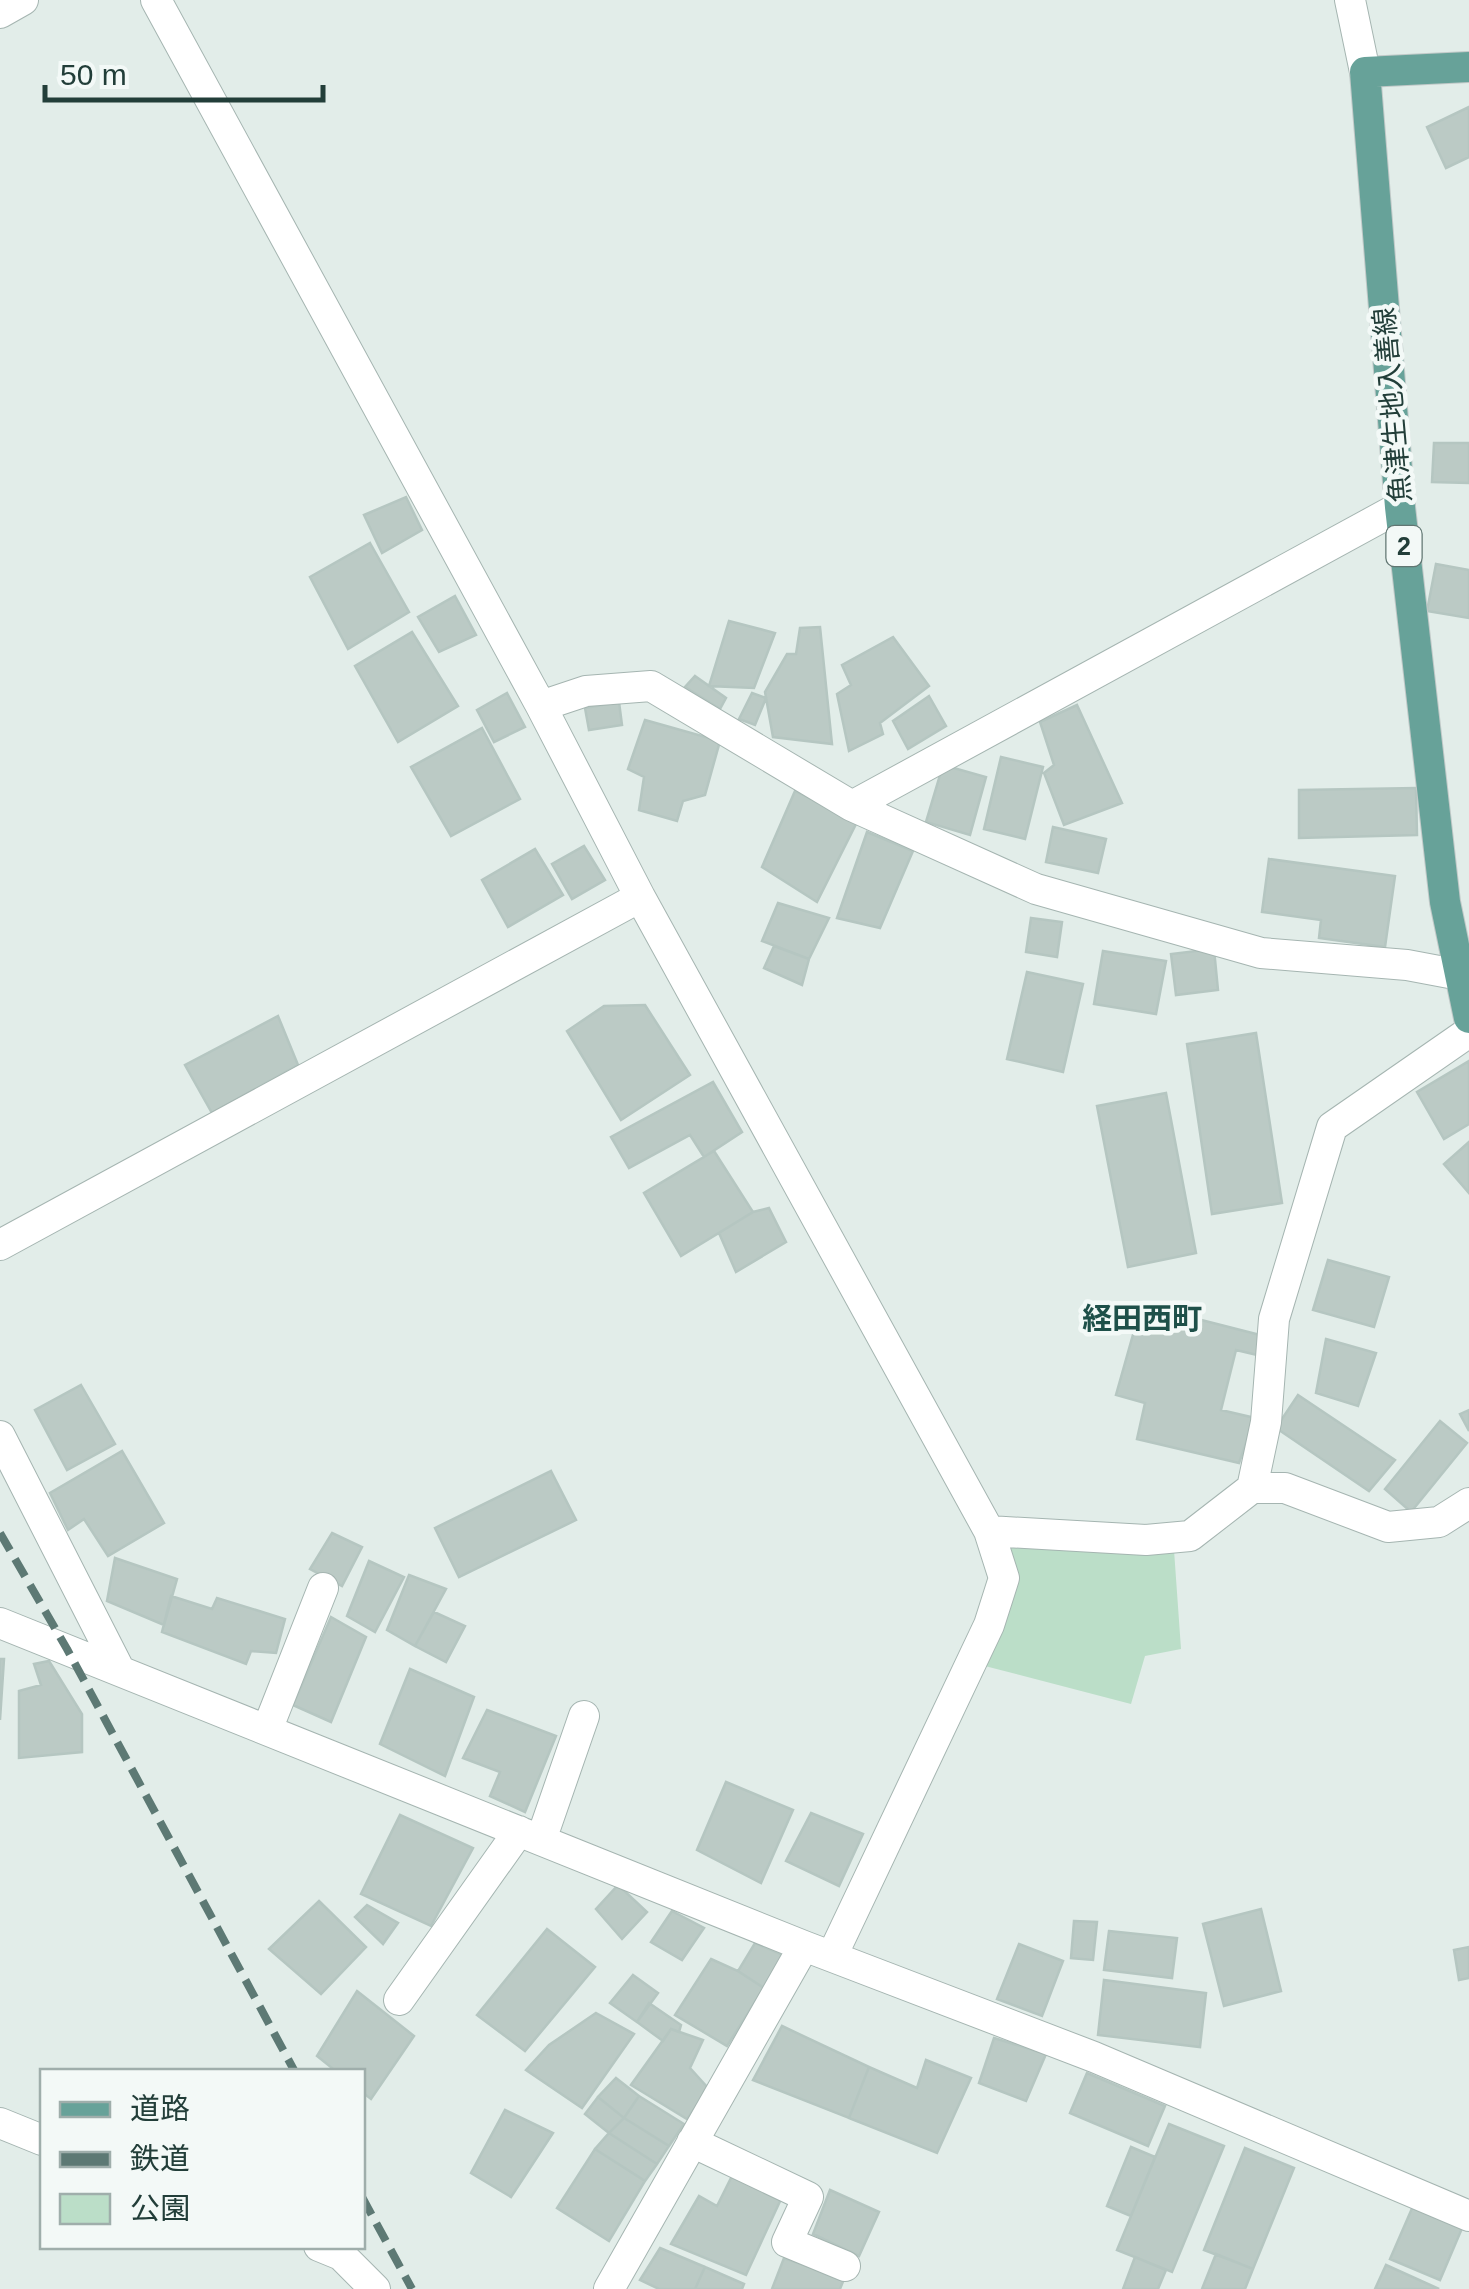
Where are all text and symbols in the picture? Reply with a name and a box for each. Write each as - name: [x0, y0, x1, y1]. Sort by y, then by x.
- scale bar: [45, 40, 322, 102]
- text: 50 m: [60, 58, 127, 91]
- street label: 魚津生地入善線: [1369, 306, 1416, 504]
- road number: 2: [1386, 526, 1422, 566]
- district label: 経田西町: [1082, 1302, 1202, 1335]
- legend: [40, 2069, 365, 2249]
- text: 道路: [130, 2092, 190, 2125]
- text: 鉄道: [130, 2142, 190, 2175]
- text: 公園: [130, 2192, 190, 2225]

